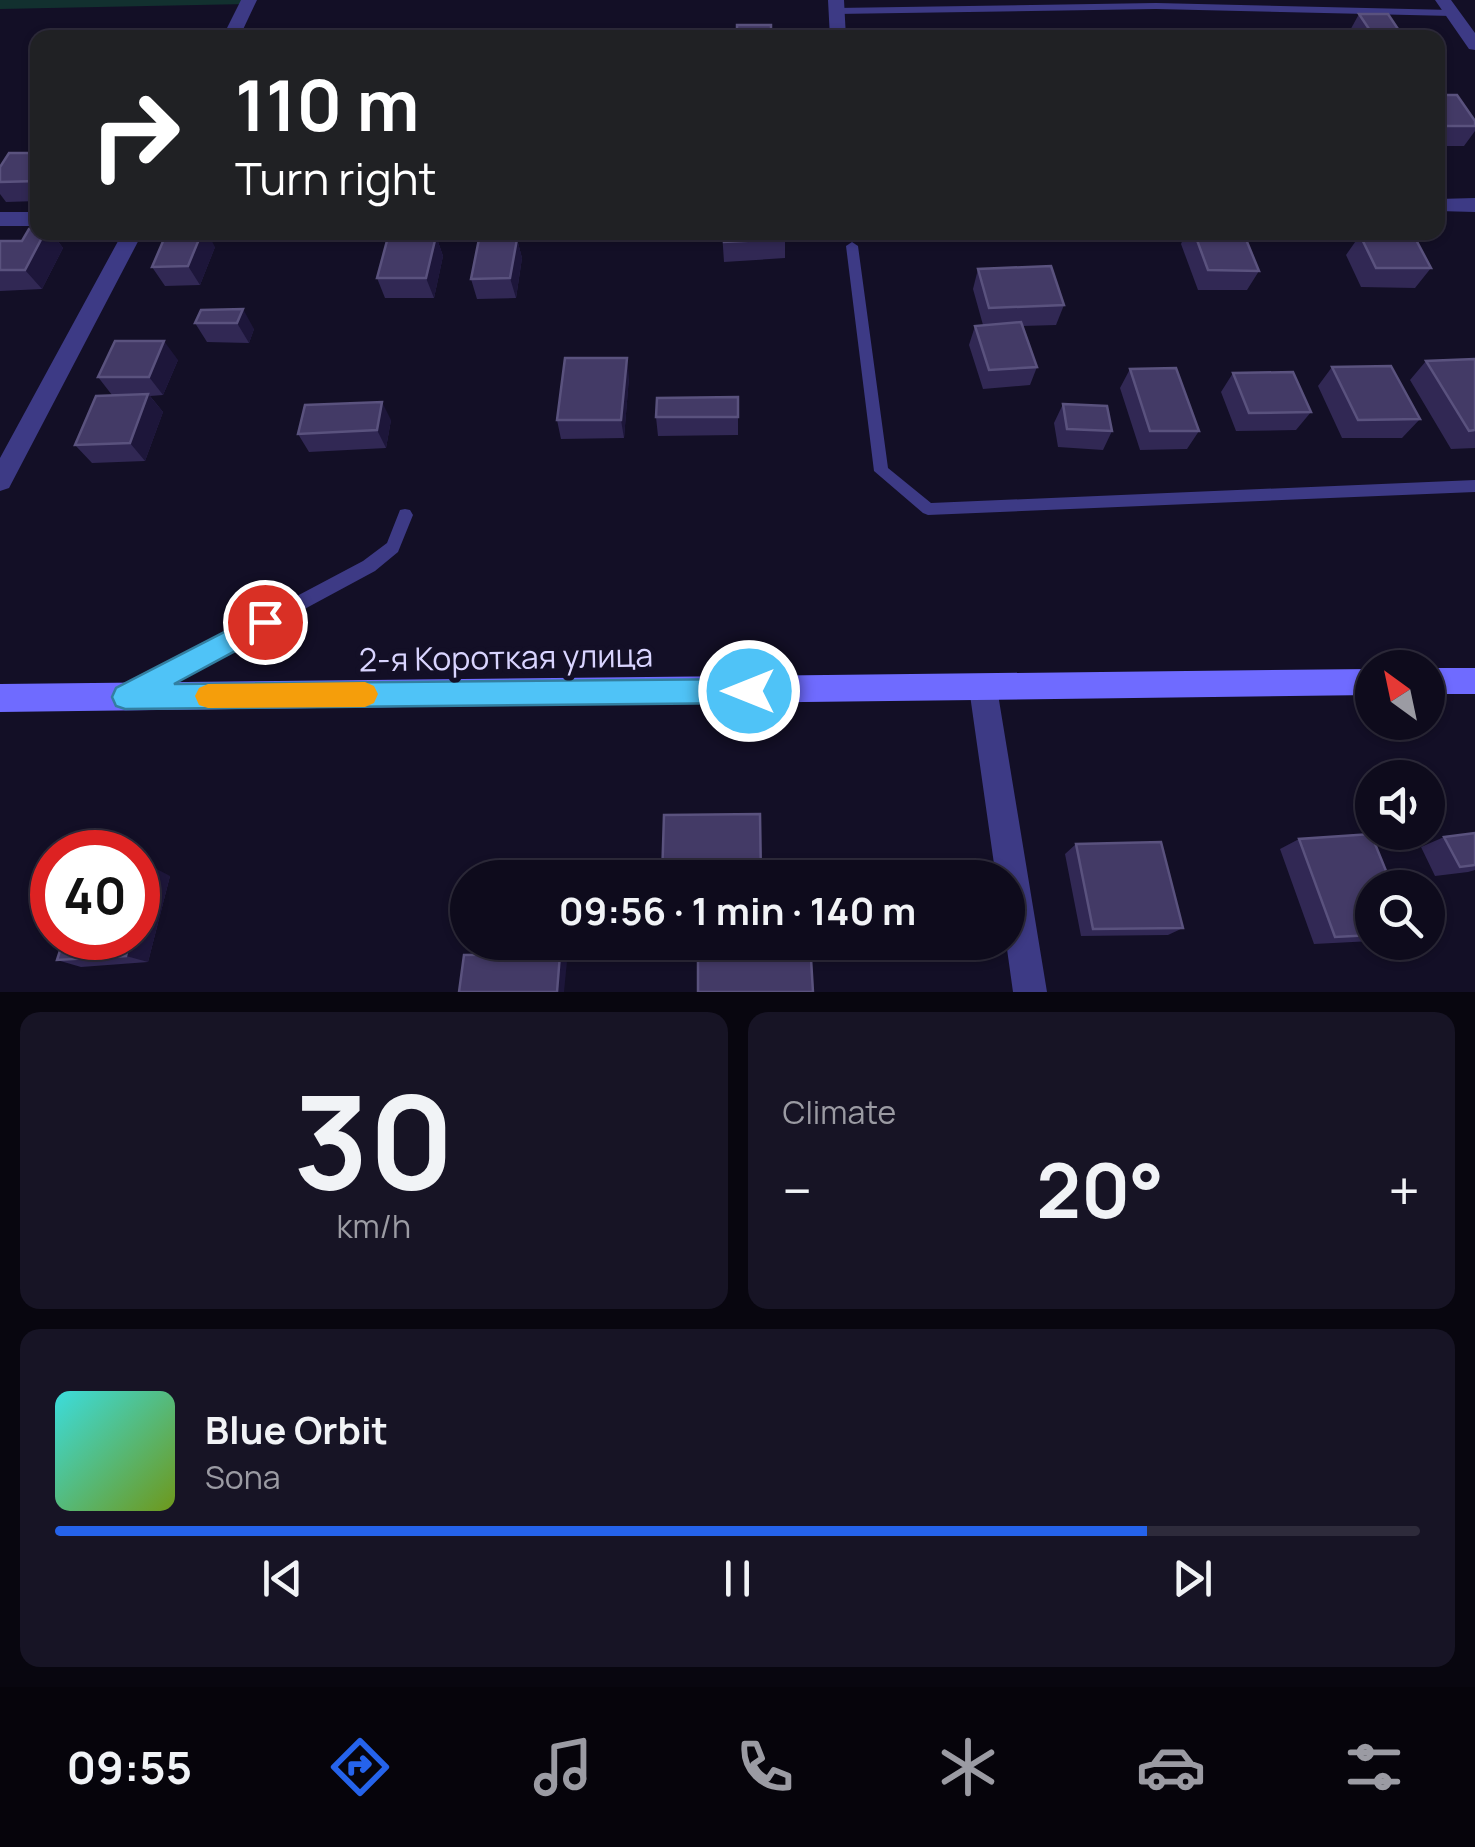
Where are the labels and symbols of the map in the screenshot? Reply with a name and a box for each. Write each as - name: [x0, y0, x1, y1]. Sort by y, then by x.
- pin: [223, 580, 308, 665]
- street label: 2-я Короткая улица: [359, 632, 653, 682]
- position arrow: [697, 639, 801, 743]
- north arrow: [1355, 650, 1445, 740]
- speed limit sign: 40: [30, 830, 160, 960]

